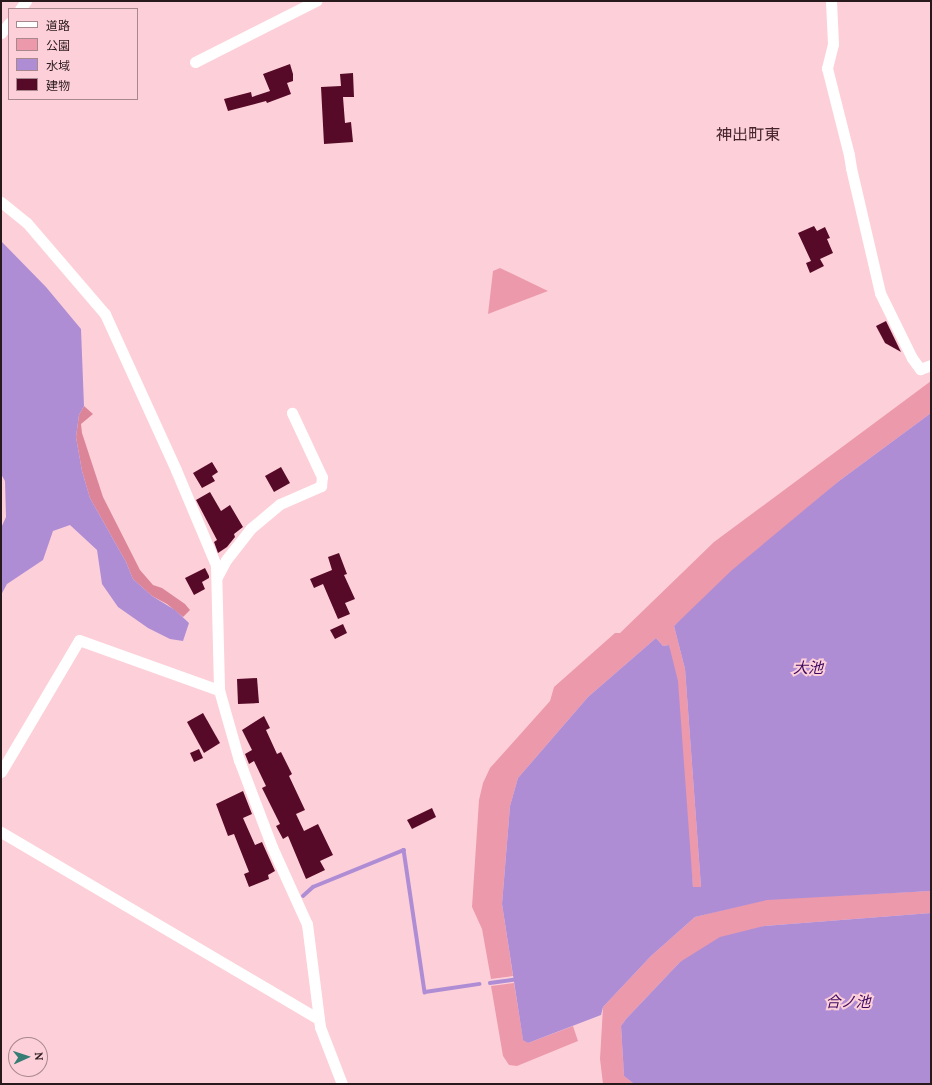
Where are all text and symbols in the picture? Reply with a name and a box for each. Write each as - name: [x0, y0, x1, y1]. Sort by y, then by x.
- legend: [8, 8, 138, 100]
- text: 道路: [46, 18, 70, 33]
- text: 公園: [46, 38, 70, 53]
- text: 水域: [46, 58, 70, 73]
- text: 建物: [46, 78, 70, 93]
- district label: 神出町東: [716, 124, 780, 144]
- water label: 大池: [793, 659, 823, 677]
- water label: 合ノ池: [826, 993, 870, 1011]
- north arrow: [8, 1037, 48, 1077]
- text: N: [32, 1052, 46, 1061]

